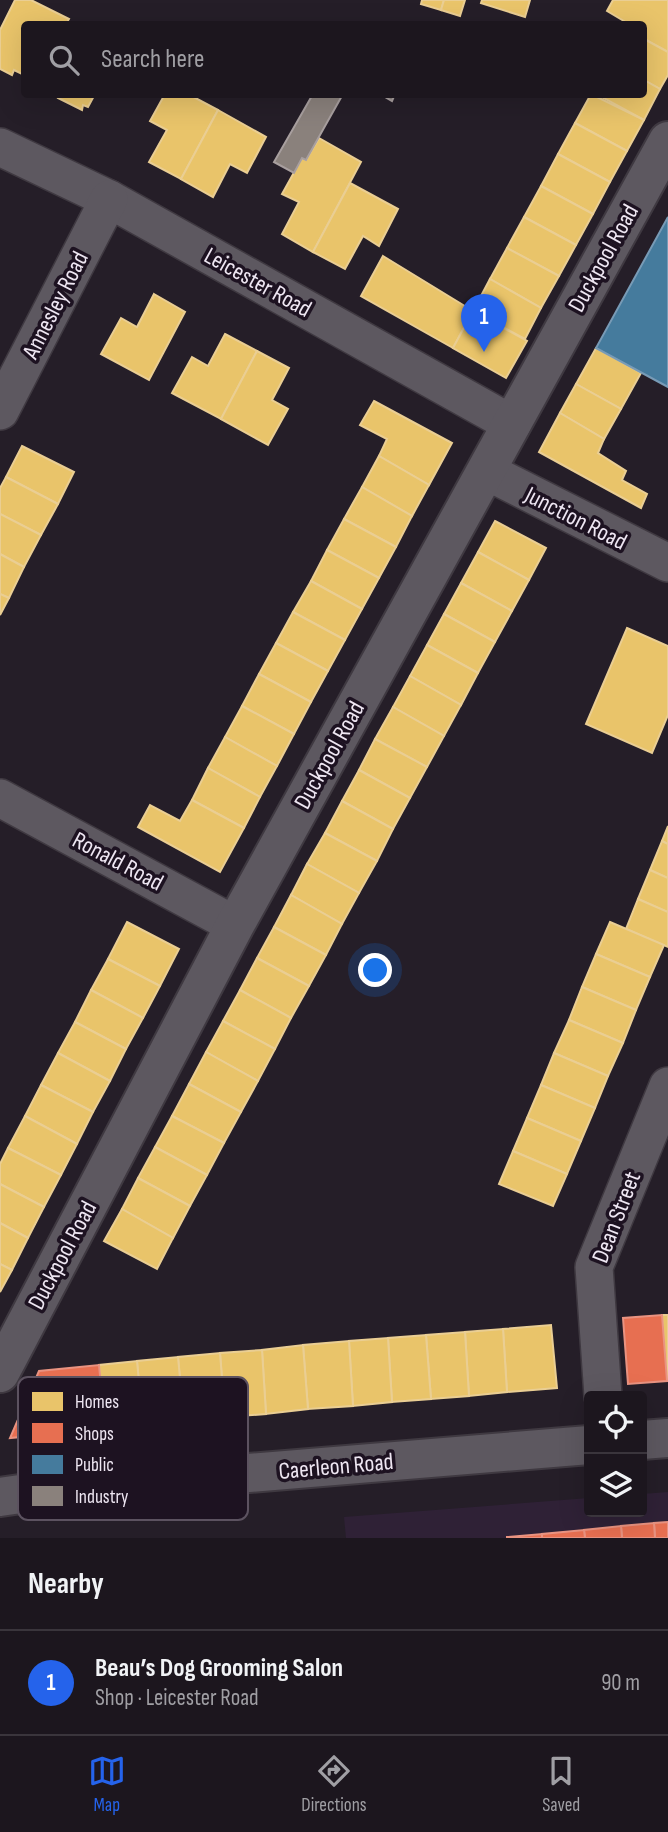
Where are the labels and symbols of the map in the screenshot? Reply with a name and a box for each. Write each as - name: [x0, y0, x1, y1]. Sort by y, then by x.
- street label: Duckpool Road: [562, 199, 645, 317]
- street label: Leicester Road: [199, 241, 316, 324]
- street label: Annesley Road: [16, 247, 95, 365]
- pin: 1: [461, 294, 507, 352]
- street label: Junction Road: [519, 480, 632, 556]
- street label: Duckpool Road: [288, 696, 371, 814]
- street label: Ronald Road: [67, 826, 168, 897]
- your location: [358, 953, 392, 987]
- street label: Dean Street: [586, 1167, 647, 1267]
- street label: Duckpool Road: [22, 1196, 103, 1314]
- legend: [18, 1377, 248, 1520]
- text: Homes: [75, 1391, 119, 1414]
- text: Shops: [75, 1423, 114, 1446]
- street label: Caerleon Road: [277, 1447, 395, 1486]
- text: Public: [75, 1454, 114, 1477]
- text: Industry: [75, 1486, 129, 1509]

